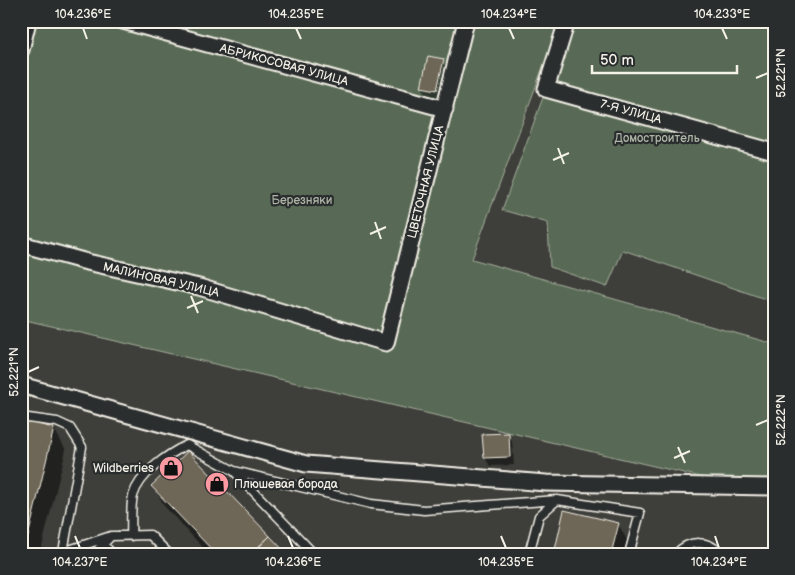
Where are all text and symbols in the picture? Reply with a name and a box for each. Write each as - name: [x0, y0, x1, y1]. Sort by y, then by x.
- text: 104.236°E: [55, 7, 111, 22]
- text: 104.235°E: [268, 7, 324, 22]
- text: 104.234°E: [481, 7, 537, 22]
- text: 104.233°E: [694, 7, 750, 22]
- street label: АБРИКОСОВАЯ УЛИЦА: [217, 40, 351, 90]
- scale bar: [592, 42, 738, 74]
- text: 52.221°N: [774, 48, 789, 98]
- text: 50 m: [600, 51, 634, 70]
- street label: 7-Я УЛИЦА: [599, 97, 664, 128]
- street label: ЦВЕТОЧНАЯ УЛИЦА: [405, 123, 447, 240]
- park label: Домостроитель: [614, 131, 700, 146]
- park label: Березняки: [272, 193, 332, 208]
- street label: МАЛИНОВАЯ УЛИЦА: [101, 259, 221, 301]
- text: 52.221°N: [7, 347, 22, 397]
- text: 52.222°N: [774, 394, 789, 446]
- shop icon: Wildberries: [158, 455, 184, 481]
- place label: Wildberries: [93, 461, 154, 476]
- shop icon: Плюшевая борода: [204, 471, 230, 497]
- place label: Плюшевая борода: [234, 477, 338, 492]
- text: 104.237°E: [53, 555, 108, 570]
- text: 104.236°E: [265, 555, 321, 570]
- text: 104.235°E: [478, 555, 534, 570]
- text: 104.234°E: [691, 555, 747, 570]

